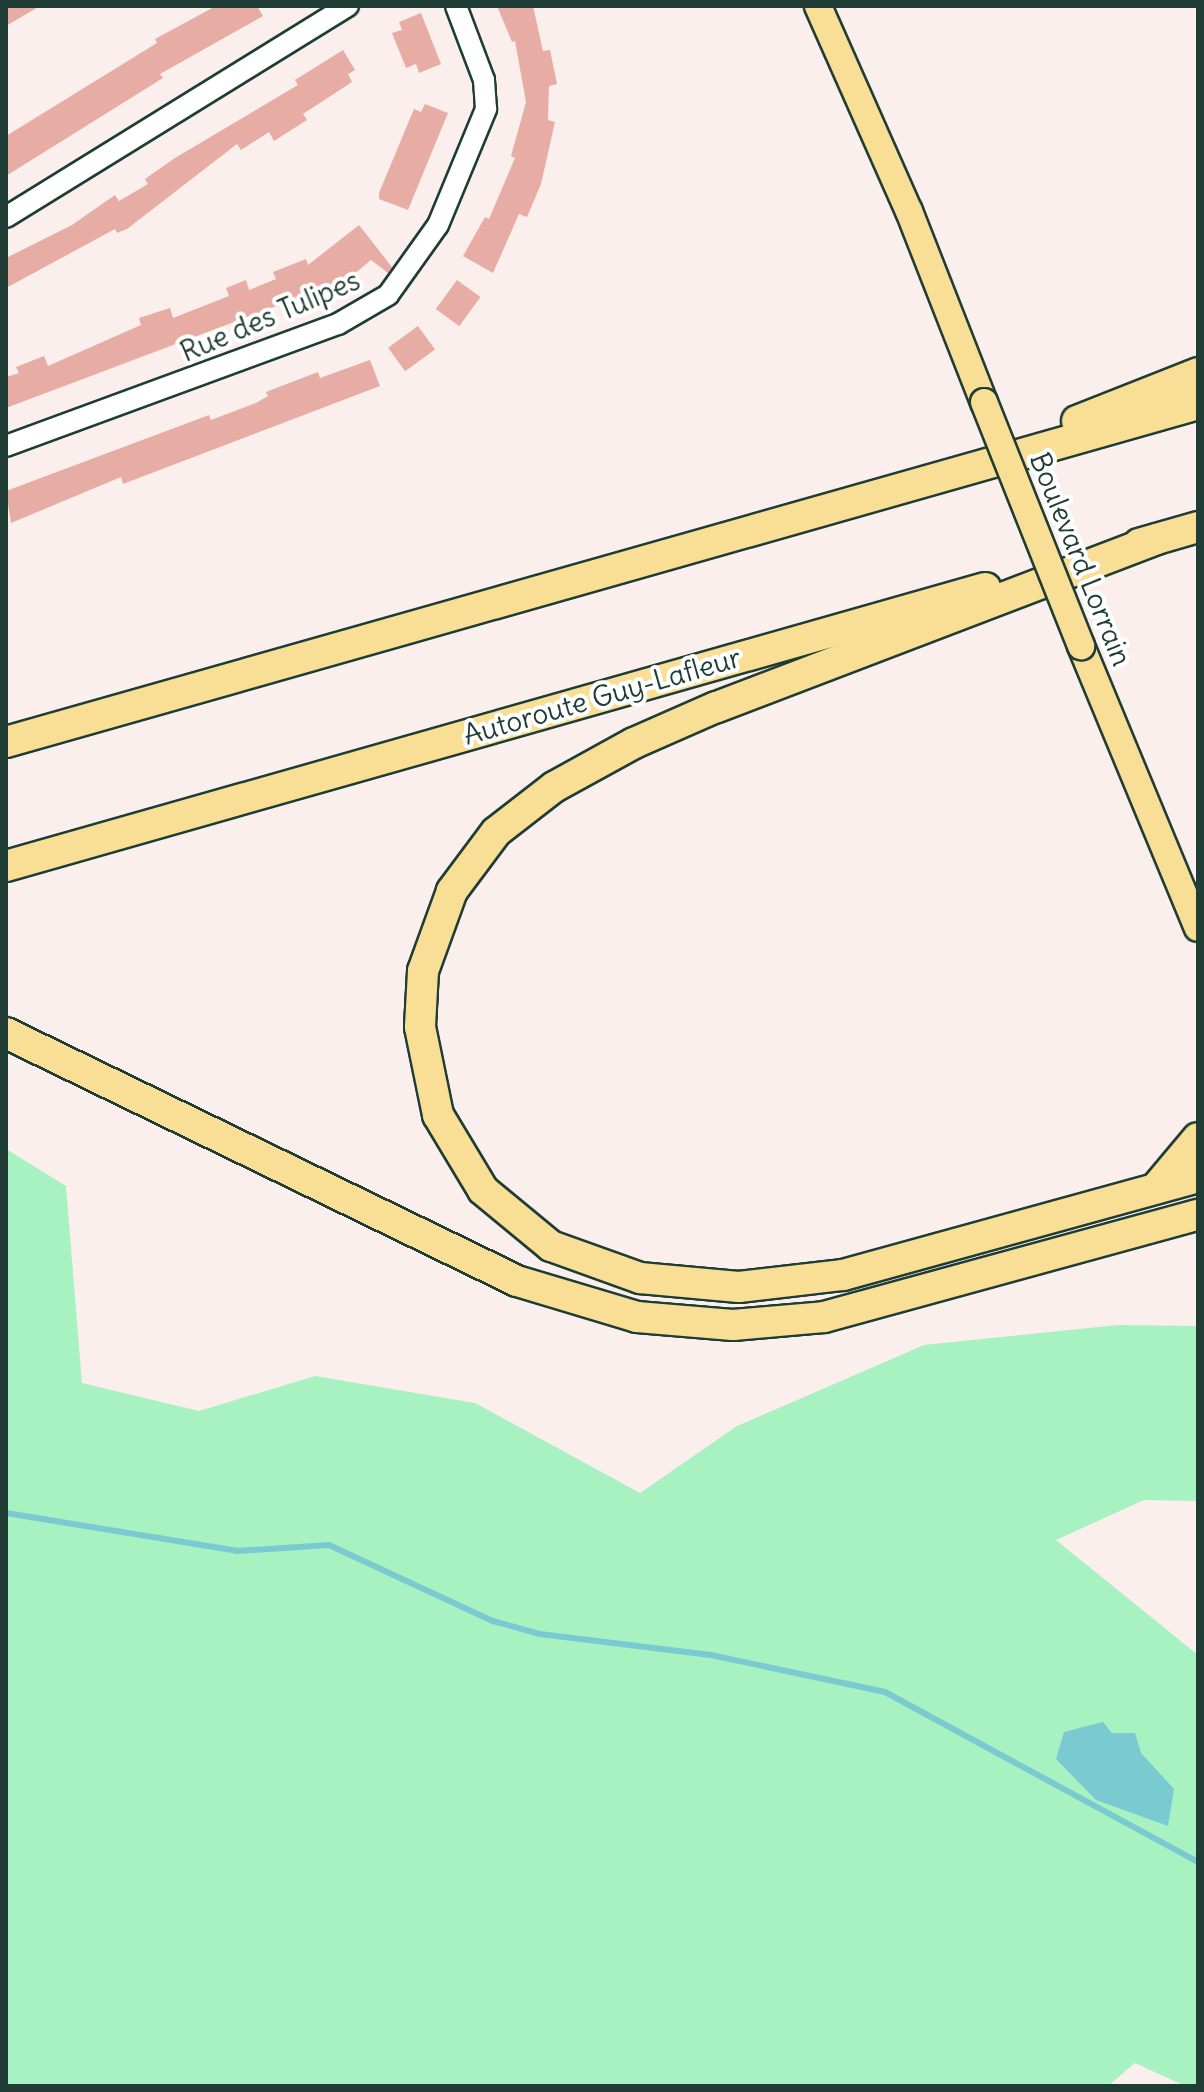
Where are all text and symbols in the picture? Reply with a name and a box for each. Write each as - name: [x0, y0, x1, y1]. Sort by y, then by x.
- street label: Rue des Tulipes: [175, 263, 365, 369]
- street label: Boulevard Lorrain: [1023, 447, 1139, 671]
- street label: Autoroute Guy-Lafleur: [459, 640, 745, 752]

